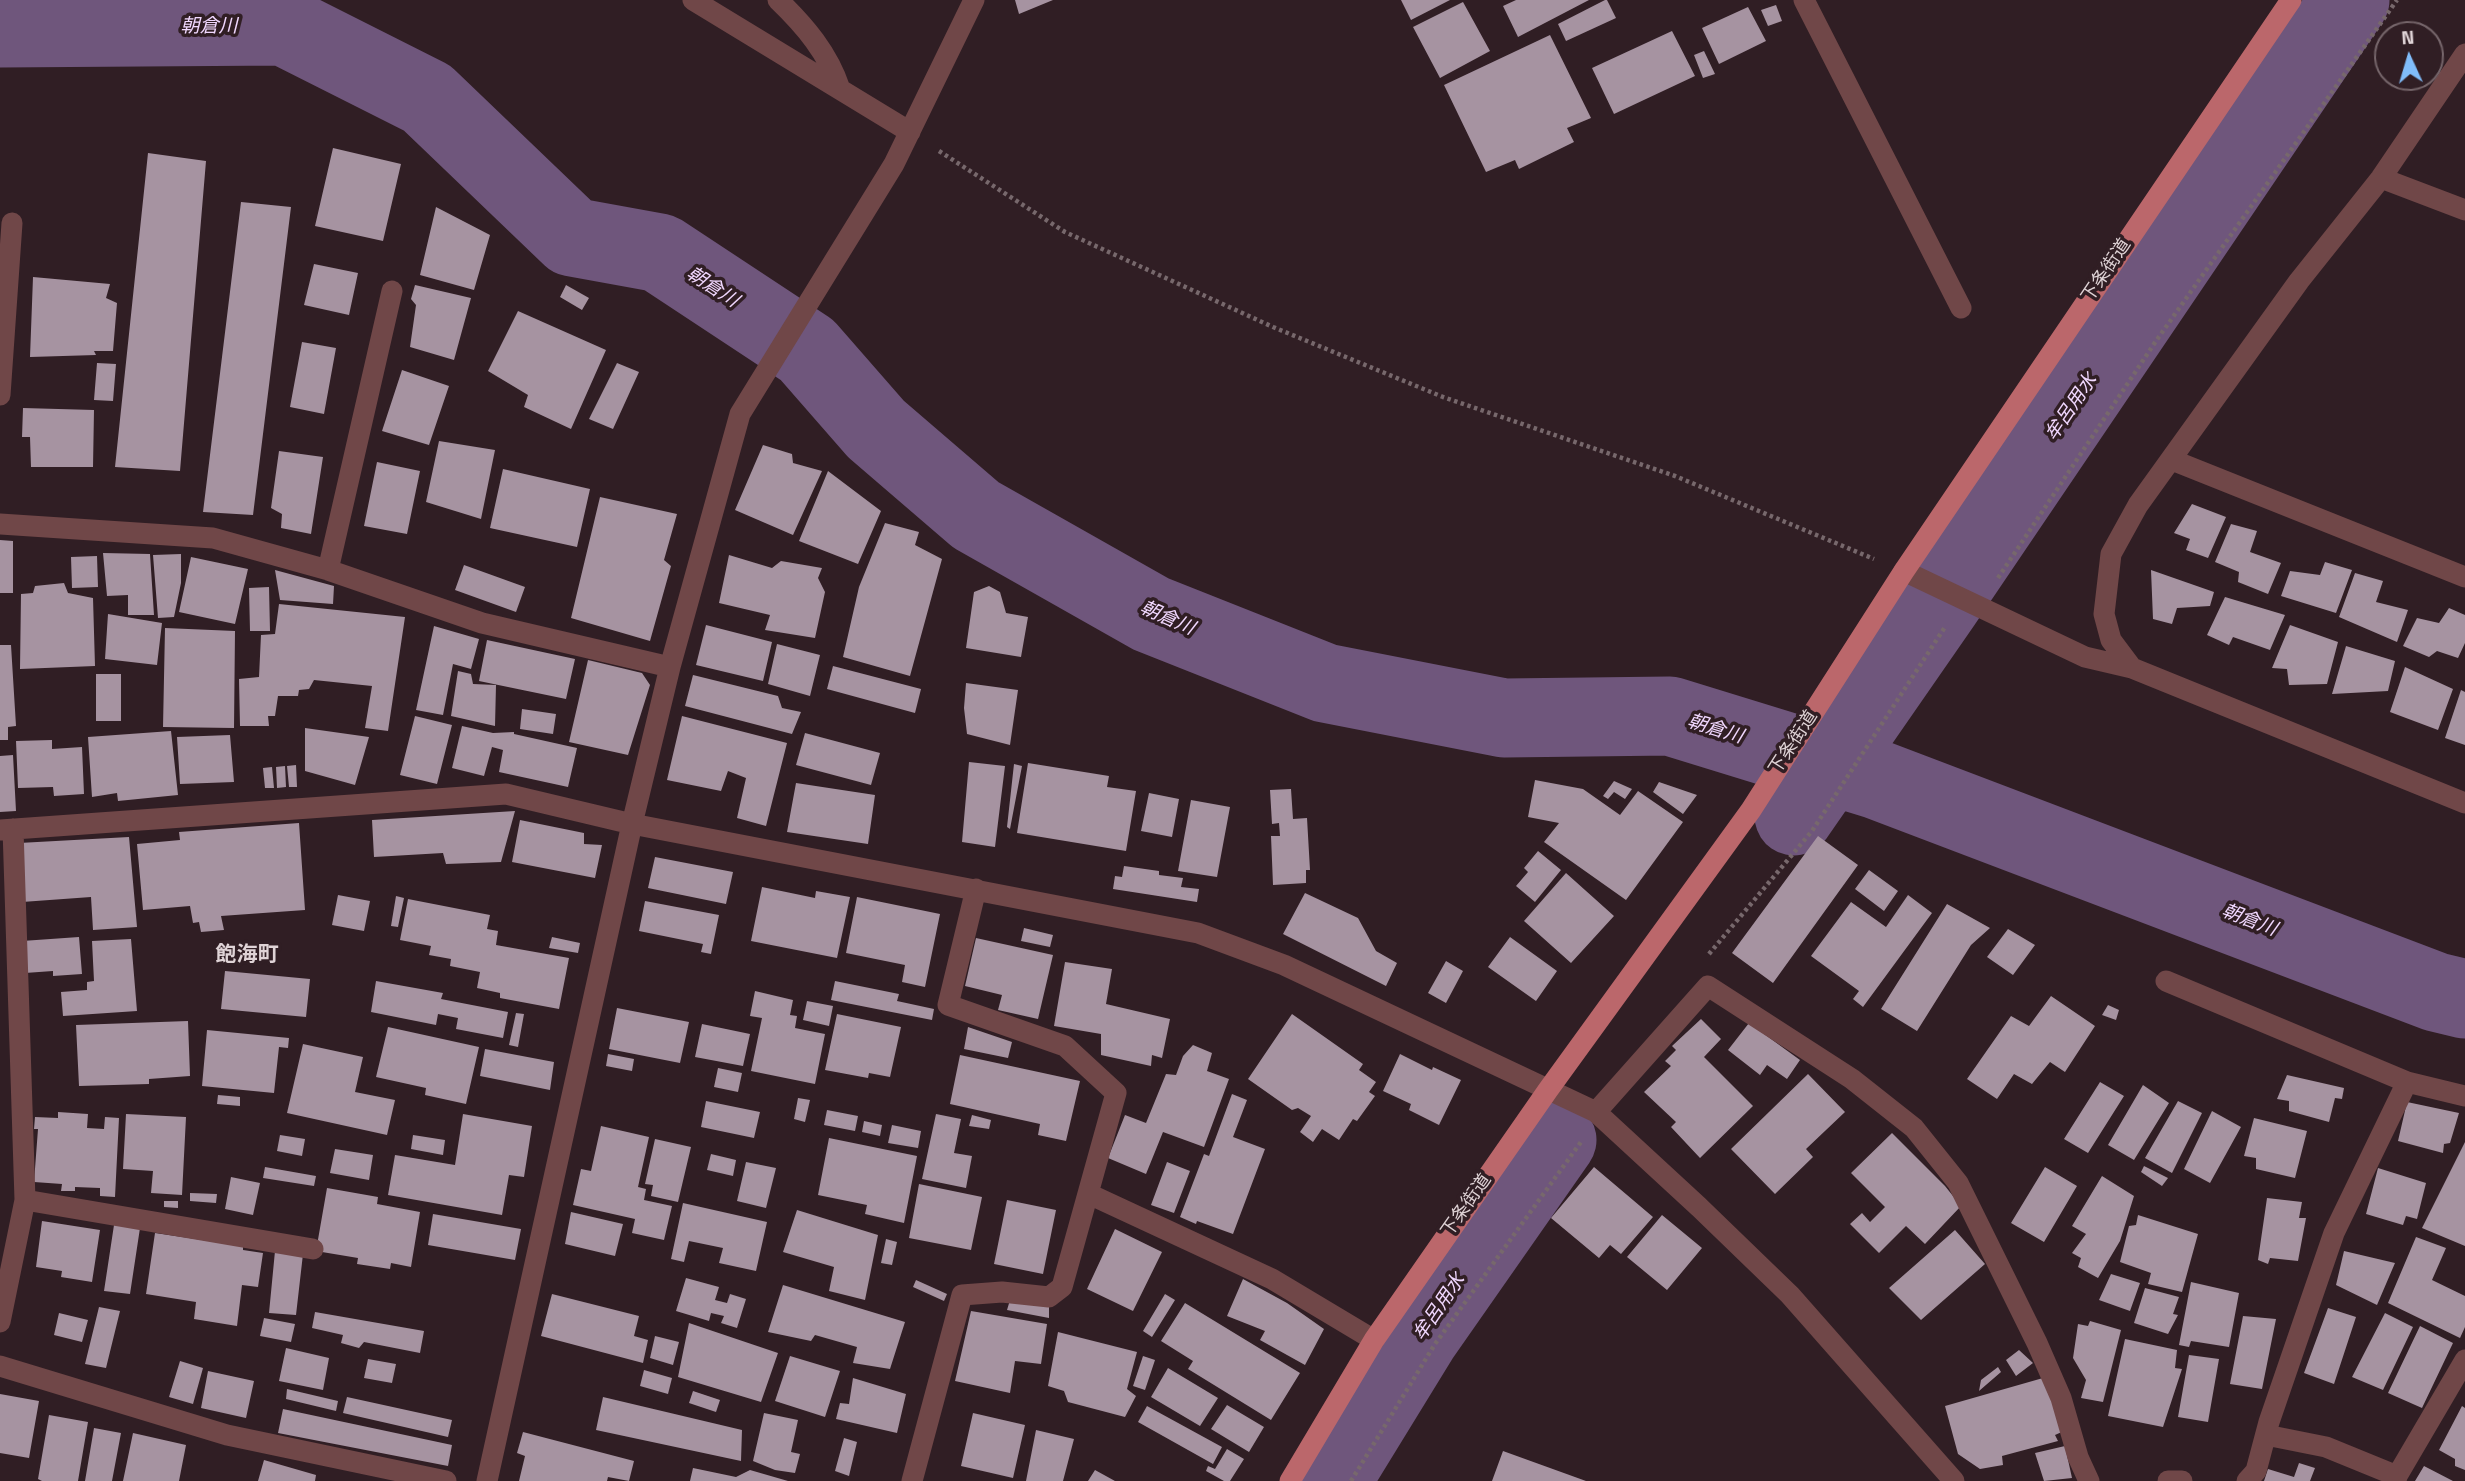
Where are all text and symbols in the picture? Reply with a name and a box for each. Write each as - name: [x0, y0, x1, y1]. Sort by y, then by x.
- water label: 朝倉川: [181, 16, 237, 38]
- north arrow: [2374, 21, 2444, 91]
- text: N: [2400, 22, 2415, 51]
- street label: 下条街道: [2078, 235, 2136, 307]
- water label: 朝倉川: [682, 263, 742, 313]
- water label: 牟呂用水: [2041, 370, 2103, 446]
- water label: 朝倉川: [1136, 597, 1198, 641]
- street label: 下条街道: [1765, 707, 1823, 779]
- water label: 朝倉川: [1684, 711, 1746, 749]
- water label: 朝倉川: [2218, 900, 2280, 942]
- district label: 飽海町: [216, 943, 278, 969]
- street label: 下条街道: [1438, 1170, 1496, 1242]
- water label: 牟呂用水: [1409, 1270, 1471, 1346]

